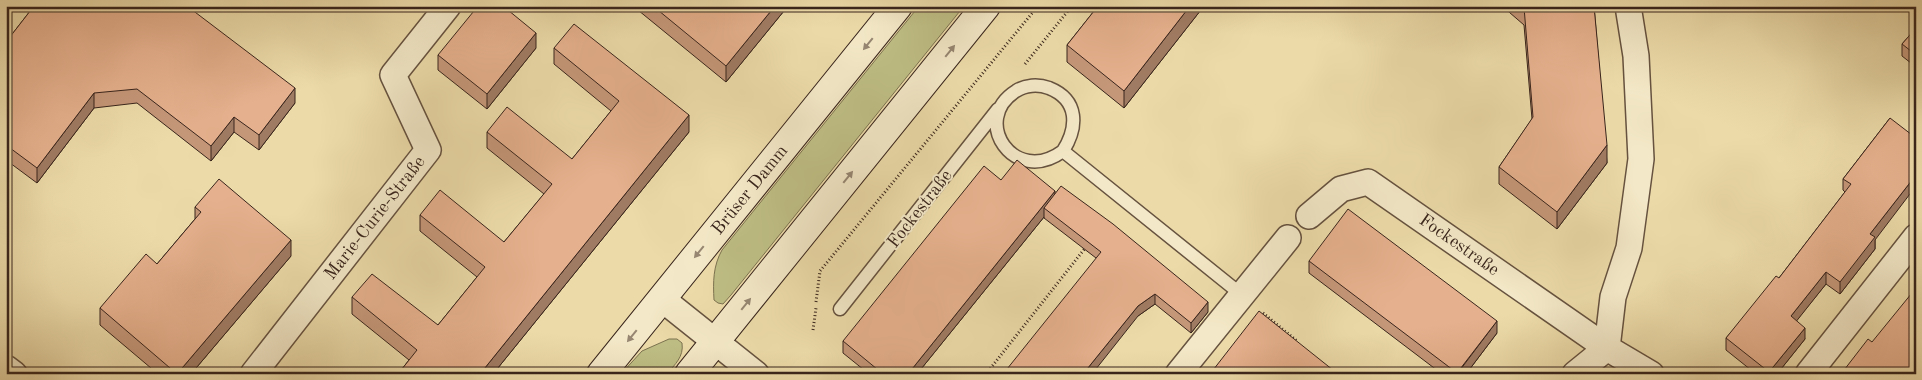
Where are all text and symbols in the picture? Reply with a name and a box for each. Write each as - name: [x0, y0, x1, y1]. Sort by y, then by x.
- one-way arrow: [862, 37, 873, 50]
- one-way arrow: [944, 45, 955, 58]
- street label: Brüser Damm: [709, 142, 791, 238]
- street label: Marie-Curie-Straße: [321, 153, 429, 283]
- street label: Fockestraße: [884, 167, 956, 251]
- one-way arrow: [842, 171, 853, 184]
- street label: Fockestraße: [1416, 211, 1502, 279]
- one-way arrow: [694, 245, 705, 258]
- one-way arrow: [740, 297, 751, 310]
- one-way arrow: [626, 329, 637, 342]

